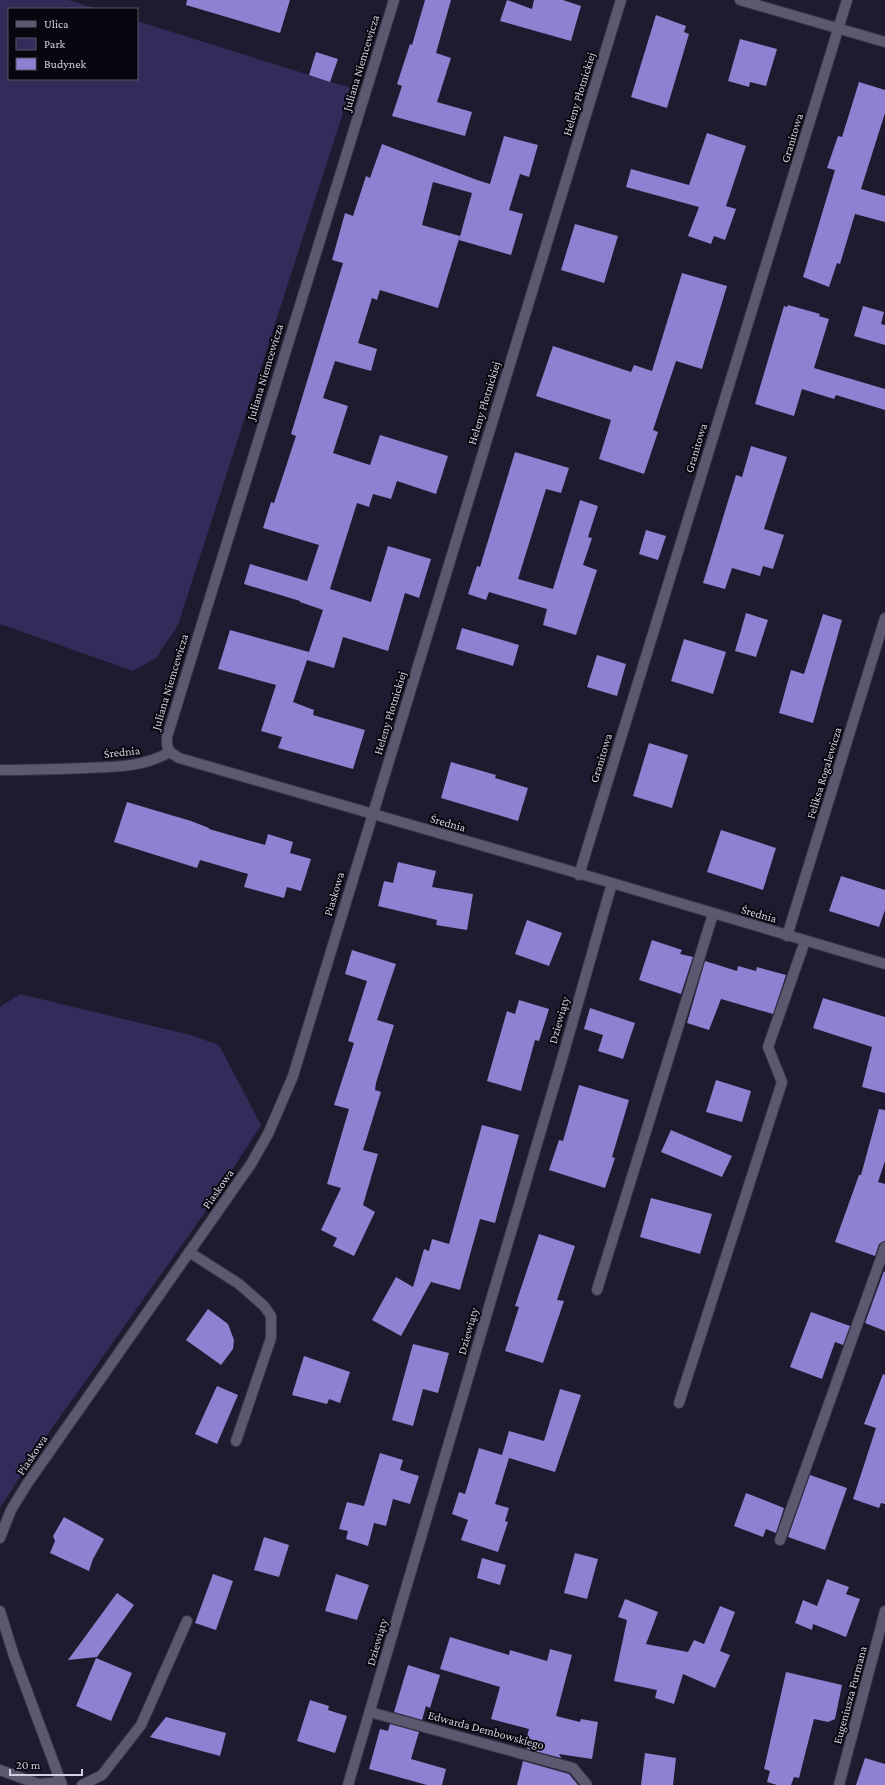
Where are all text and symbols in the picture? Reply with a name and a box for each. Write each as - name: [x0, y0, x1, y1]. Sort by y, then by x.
- legend: [8, 8, 138, 80]
- street label: Juliana Niemcewicza: [339, 13, 382, 114]
- text: Ulica: [44, 17, 69, 31]
- text: Park: [44, 37, 66, 51]
- street label: Heleny Płotnickiej: [560, 51, 598, 137]
- text: Budynek: [44, 57, 87, 71]
- street label: Granitowa: [778, 111, 806, 164]
- street label: Juliana Niemcewicza: [243, 322, 286, 423]
- street label: Heleny Płotnickiej: [465, 360, 503, 446]
- street label: Granitowa: [682, 421, 710, 474]
- street label: Juliana Niemcewicza: [148, 632, 191, 733]
- street label: Heleny Płotnickiej: [371, 670, 409, 756]
- street label: Feliksa Rogalewicza: [803, 725, 845, 821]
- street label: Granitowa: [587, 731, 615, 784]
- street label: Średnia: [103, 743, 141, 761]
- street label: Średnia: [429, 811, 468, 835]
- street label: Piaskowa: [321, 870, 347, 918]
- street label: Średnia: [740, 902, 779, 926]
- street label: Dziewiąty: [546, 994, 573, 1045]
- street label: Piaskowa: [199, 1166, 237, 1212]
- street label: Dziewiąty: [455, 1305, 482, 1356]
- street label: Piaskowa: [14, 1432, 51, 1478]
- street label: Dziewiąty: [364, 1616, 391, 1667]
- street label: Eugeniusza Furmana: [830, 1644, 870, 1746]
- street label: Edwarda Dembowskiego: [426, 1708, 546, 1752]
- scale bar: [10, 1751, 82, 1777]
- text: 20 m: [16, 1758, 41, 1772]

